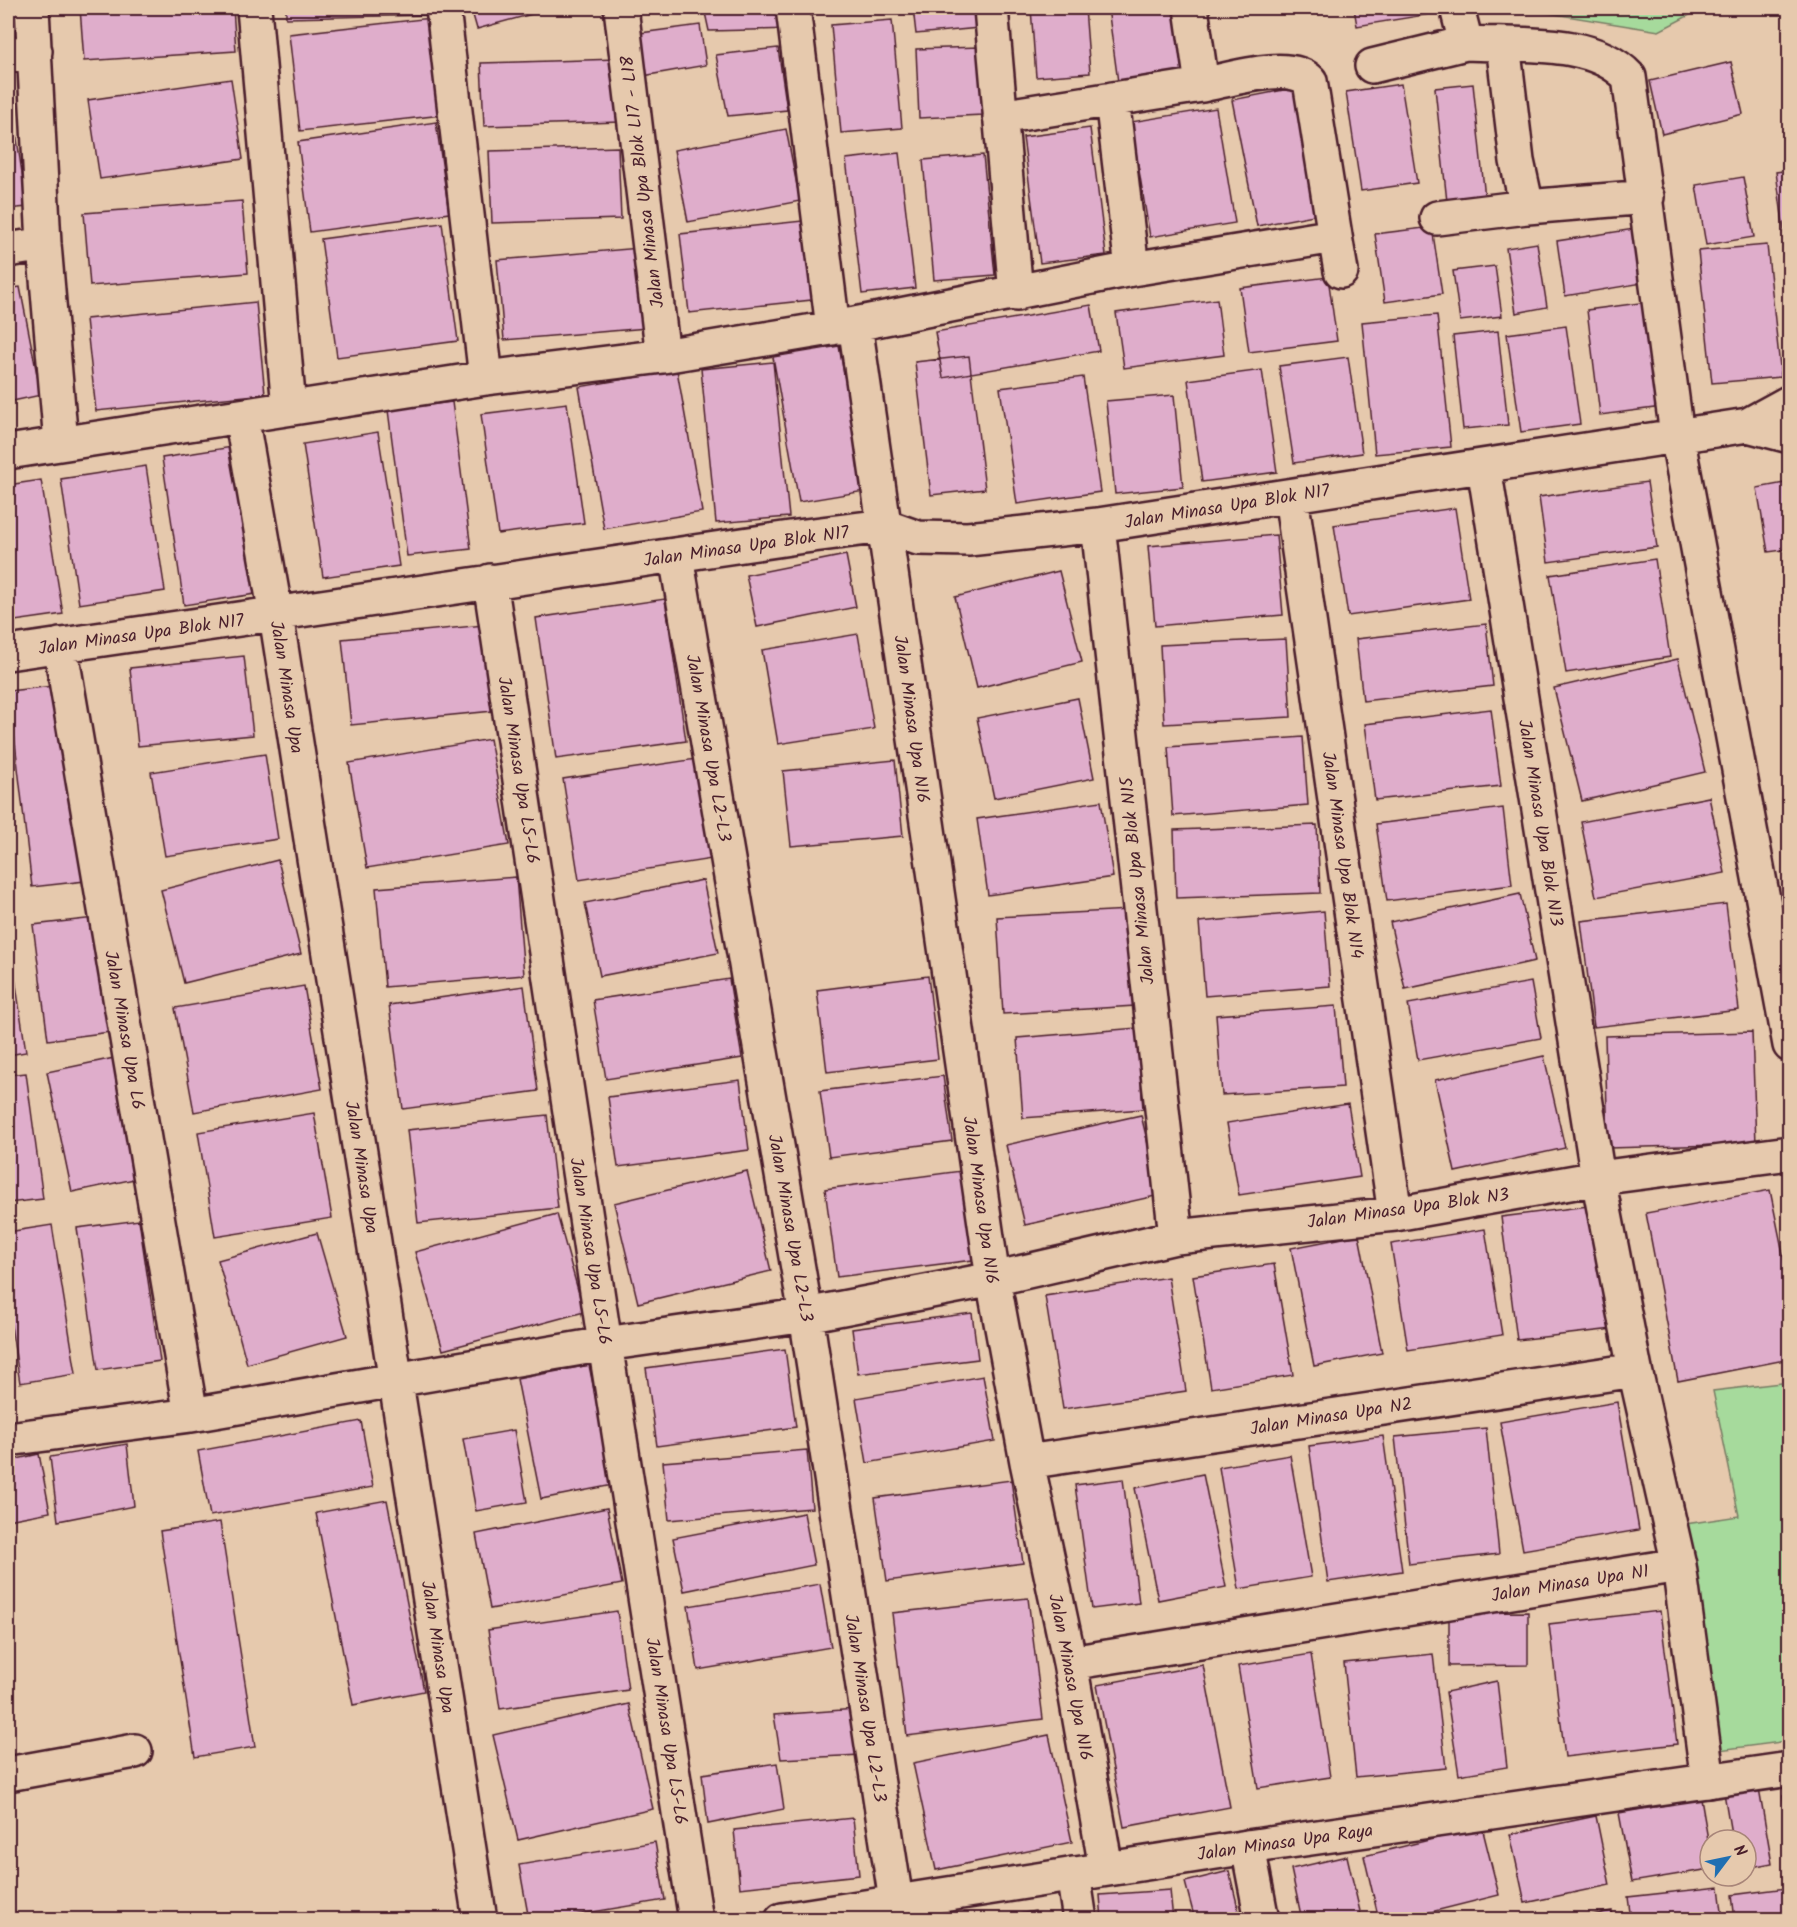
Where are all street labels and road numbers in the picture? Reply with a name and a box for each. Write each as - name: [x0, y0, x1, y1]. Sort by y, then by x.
- street label: Jalan Minasa Upa Blok L17 - L18: [614, 54, 673, 310]
- street label: Jalan Minasa Upa Blok N17: [1123, 477, 1333, 538]
- street label: Jalan Minasa Upa Blok N17: [642, 519, 852, 576]
- street label: Jalan Minasa Upa Blok N17: [37, 607, 247, 664]
- street label: Jalan Minasa Upa: [261, 619, 310, 756]
- street label: Jalan Minasa Upa N16: [884, 633, 937, 805]
- street label: Jalan Minasa Upa L2-L3: [677, 652, 738, 844]
- street label: Jalan Minasa Upa L5-L6: [488, 675, 547, 866]
- street label: Jalan Minasa Upa Blok N13: [1509, 718, 1570, 929]
- street label: Jalan Minasa Upa Blok N14: [1313, 750, 1370, 961]
- street label: Jalan Minasa Upa Blok N15: [1113, 774, 1164, 986]
- street label: Jalan Minasa Upa L6: [95, 948, 152, 1112]
- street label: Jalan Minasa Upa: [336, 1099, 385, 1236]
- street label: Jalan Minasa Upa N16: [953, 1114, 1006, 1286]
- street label: Jalan Minasa Upa L2-L3: [759, 1132, 820, 1324]
- street label: Jalan Minasa Upa L5-L6: [560, 1156, 619, 1347]
- street label: Jalan Minasa Upa Blok N3: [1305, 1181, 1511, 1238]
- street label: Jalan Minasa Upa N2: [1248, 1390, 1415, 1445]
- street label: Jalan Minasa Upa N1: [1489, 1558, 1651, 1611]
- street label: Jalan Minasa Upa: [412, 1579, 461, 1716]
- street label: Jalan Minasa Upa N16: [1039, 1591, 1100, 1763]
- street label: Jalan Minasa Upa L2-L3: [835, 1612, 894, 1804]
- street label: Jalan Minasa Upa L5-L6: [636, 1636, 695, 1827]
- street label: Jalan Minasa Upa Raya: [1195, 1817, 1375, 1870]

